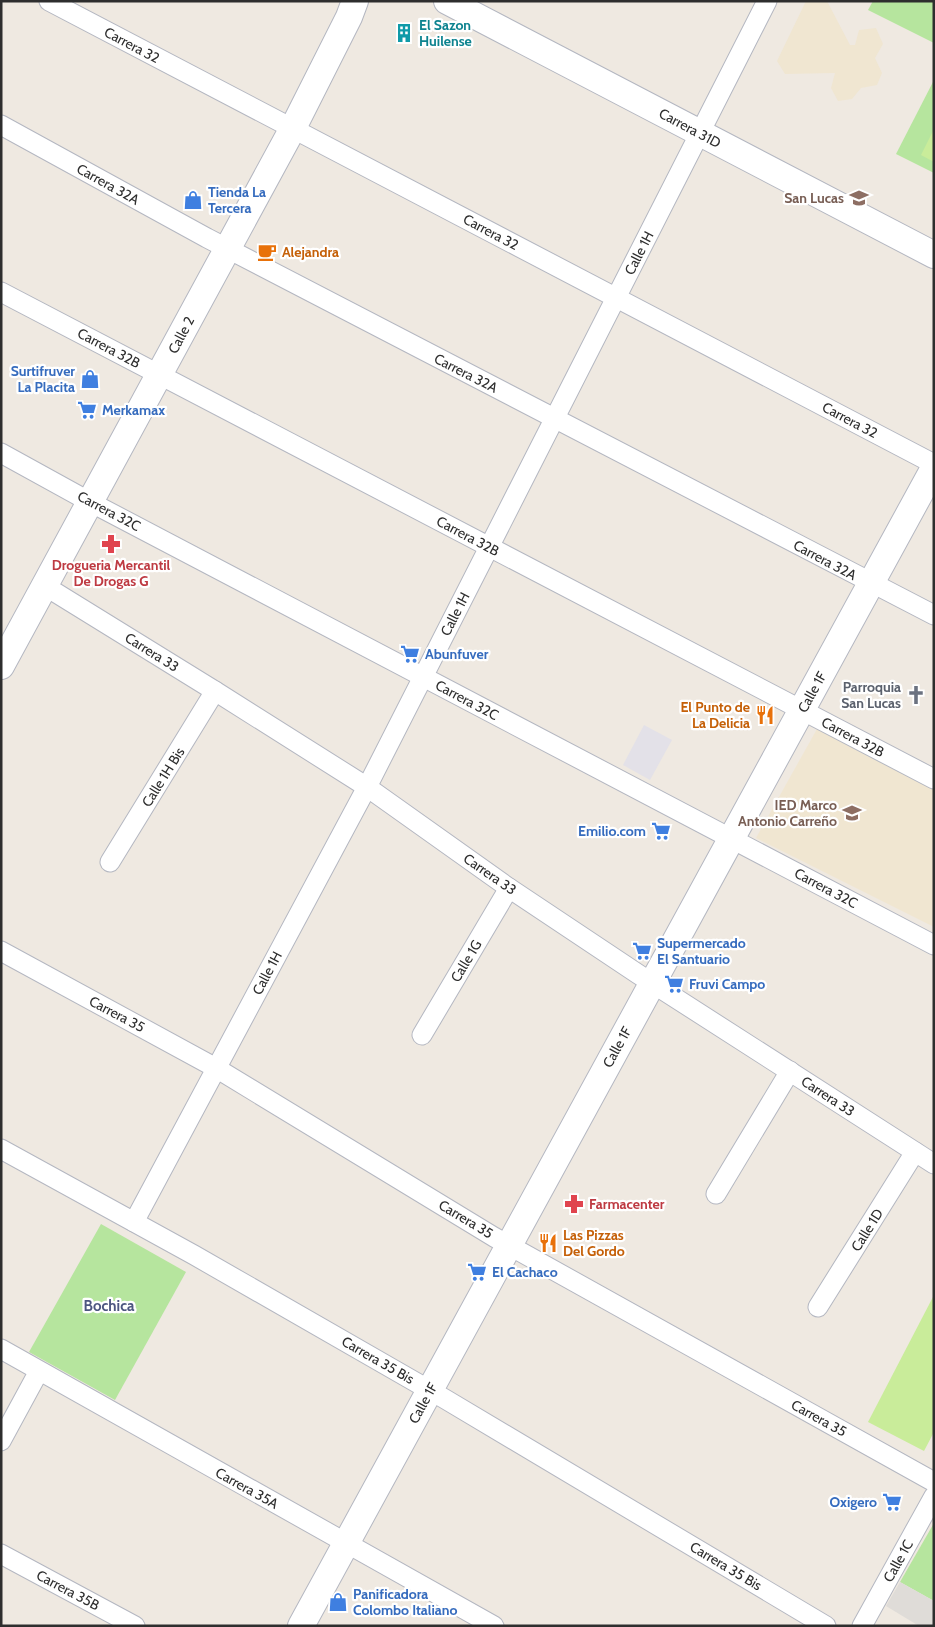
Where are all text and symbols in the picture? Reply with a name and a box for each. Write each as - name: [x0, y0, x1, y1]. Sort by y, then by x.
- place label: El Sazon Huilense: [419, 16, 472, 50]
- building icon: El Sazon Huilense: [393, 22, 415, 44]
- street label: Carrera 32: [101, 23, 163, 67]
- street label: Carrera 31D: [656, 104, 724, 152]
- street label: Carrera 32A: [73, 159, 143, 209]
- place label: Tienda La Tercera: [208, 183, 266, 217]
- school or university icon: San Lucas: [848, 187, 870, 209]
- shop icon: Tienda La Tercera: [182, 189, 204, 211]
- place label: San Lucas: [784, 189, 844, 207]
- street label: Carrera 32: [460, 210, 522, 254]
- street label: Calle 1H: [620, 228, 658, 278]
- cafe icon: Alejandra: [256, 241, 278, 263]
- place label: Alejandra: [282, 243, 339, 261]
- street label: Calle 2: [164, 313, 198, 357]
- street label: Carrera 32B: [74, 324, 144, 372]
- street label: Carrera 32A: [431, 349, 501, 397]
- place label: Surtifruver La Placita: [11, 362, 75, 396]
- shop icon: Surtifruver La Placita: [79, 368, 101, 390]
- street label: Carrera 32: [819, 398, 881, 442]
- supermarket icon: Merkamax: [76, 399, 98, 421]
- place label: Merkamax: [102, 401, 165, 419]
- street label: Carrera 32C: [74, 487, 144, 535]
- street label: Carrera 32B: [433, 512, 503, 560]
- pharmacy icon: Drogueria Mercantil De Drogas G: [100, 533, 122, 555]
- street label: Carrera 32A: [790, 536, 860, 584]
- place label: Drogueria Mercantil De Drogas G: [52, 556, 171, 590]
- street label: Calle 1H: [436, 589, 474, 639]
- street label: Carrera 33: [122, 628, 182, 676]
- supermarket icon: Abunfuver: [399, 643, 421, 665]
- place label: Abunfuver: [425, 645, 489, 663]
- street label: Calle 1F: [793, 668, 831, 716]
- street label: Carrera 32C: [432, 676, 502, 724]
- place label: Parroquia San Lucas: [841, 678, 901, 712]
- church icon: Parroquia San Lucas: [905, 684, 927, 706]
- place label: El Punto de La Delicia: [680, 698, 750, 732]
- restaurant icon: El Punto de La Delicia: [754, 704, 776, 726]
- street label: Carrera 32B: [818, 713, 888, 761]
- street label: Calle 1H Bis: [138, 744, 188, 810]
- place label: IED Marco Antonio Carreño: [738, 796, 837, 830]
- school or university icon: IED Marco Antonio Carreño: [841, 802, 863, 824]
- supermarket icon: Emilio.com: [650, 820, 672, 842]
- place label: Emilio.com: [578, 822, 646, 840]
- street label: Carrera 33: [460, 849, 520, 899]
- street label: Carrera 32C: [791, 864, 861, 912]
- place label: Supermercado El Santuario: [657, 934, 746, 968]
- street label: Calle 1G: [446, 937, 486, 985]
- supermarket icon: Supermercado El Santuario: [631, 940, 653, 962]
- street label: Calle 1H: [248, 948, 286, 998]
- supermarket icon: Fruvi Campo: [663, 973, 685, 995]
- place label: Fruvi Campo: [689, 975, 765, 993]
- street label: Carrera 35: [86, 992, 148, 1036]
- street label: Calle 1F: [598, 1023, 636, 1071]
- street label: Carrera 33: [798, 1072, 858, 1120]
- pharmacy icon: Farmacenter: [563, 1193, 585, 1215]
- place label: Farmacenter: [589, 1195, 665, 1213]
- street label: Carrera 35: [435, 1196, 497, 1242]
- street label: Calle 1D: [847, 1205, 887, 1255]
- place label: Las Pizzas Del Gordo: [563, 1226, 625, 1260]
- restaurant icon: Las Pizzas Del Gordo: [537, 1232, 559, 1254]
- supermarket icon: El Cachaco: [466, 1261, 488, 1283]
- place label: El Cachaco: [492, 1263, 558, 1281]
- district label: Bochica: [84, 1297, 135, 1315]
- street label: Carrera 35 Bis: [339, 1332, 418, 1388]
- street label: Calle 1F: [404, 1379, 442, 1427]
- street label: Carrera 35: [788, 1395, 850, 1441]
- street label: Carrera 35A: [212, 1463, 282, 1513]
- supermarket icon: Oxigero: [881, 1491, 903, 1513]
- place label: Oxigero: [830, 1493, 877, 1511]
- street label: Calle 1C: [879, 1536, 917, 1585]
- street label: Carrera 35 Bis: [687, 1537, 765, 1595]
- street label: Carrera 35B: [33, 1566, 103, 1614]
- place label: Panificadora Colombo Italiano: [353, 1585, 458, 1619]
- shop icon: Panificadora Colombo Italiano: [327, 1591, 349, 1613]

